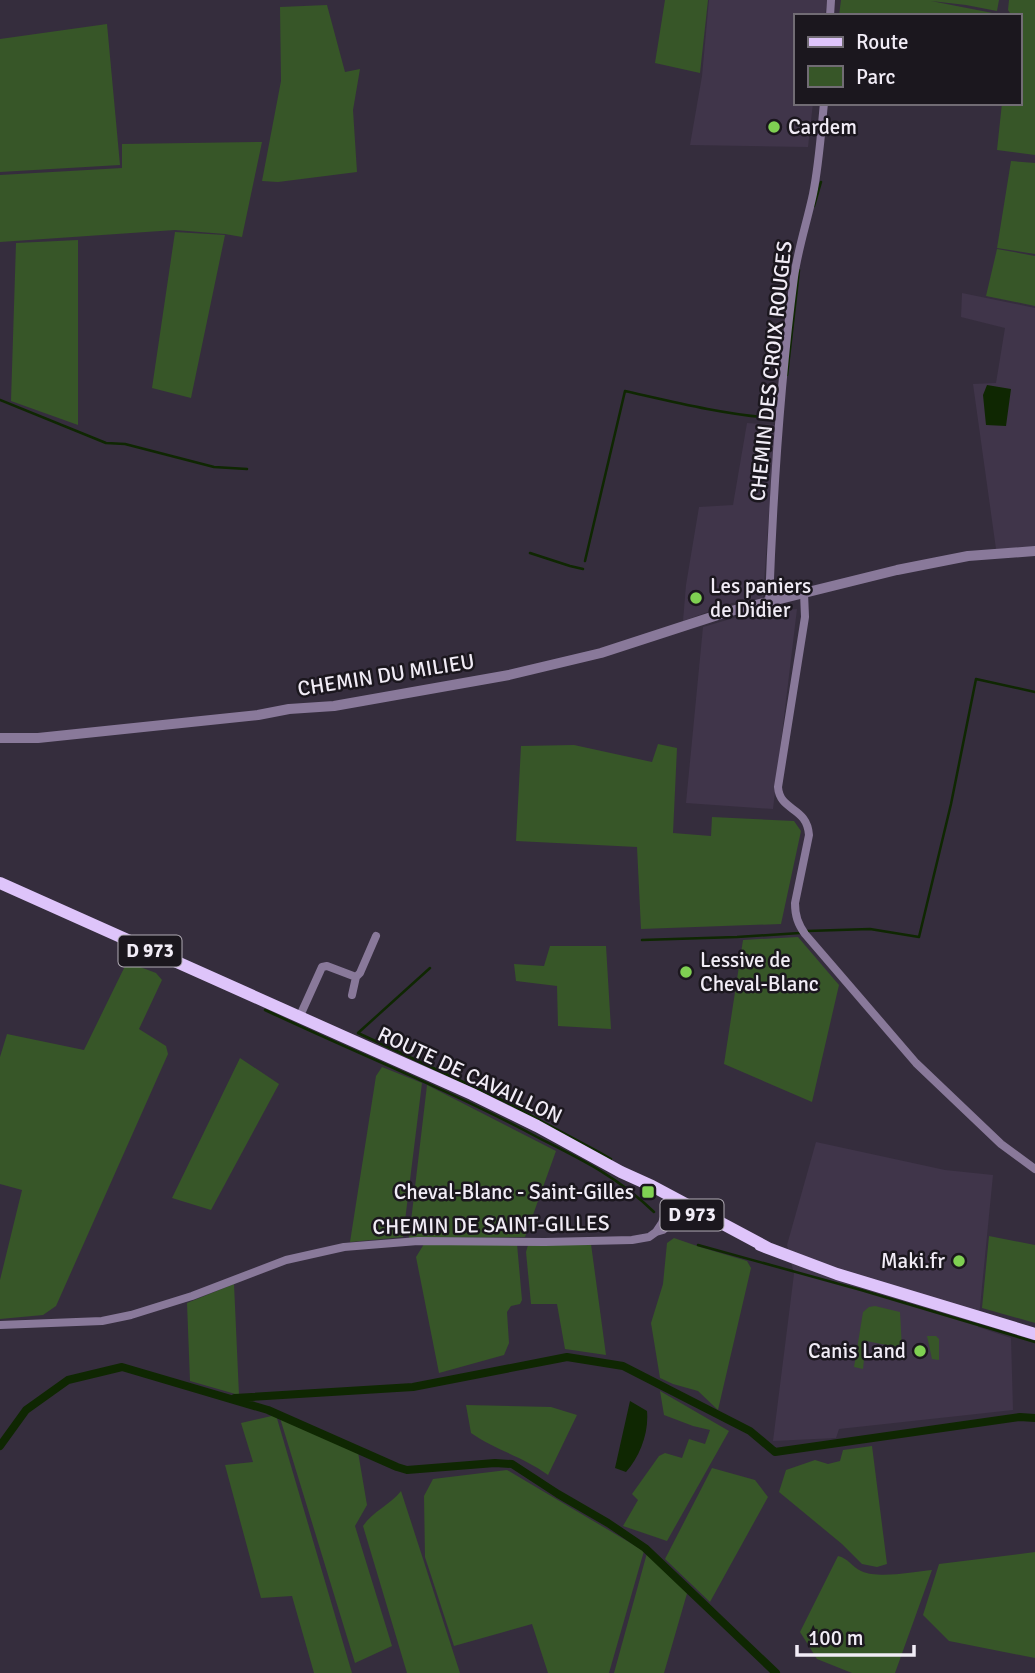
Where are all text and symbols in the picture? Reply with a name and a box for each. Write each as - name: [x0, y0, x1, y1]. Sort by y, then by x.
- legend: [794, 14, 1021, 105]
- text: Route: [856, 29, 908, 55]
- text: Parc: [856, 64, 895, 90]
- place label: Cardem: [788, 114, 857, 140]
- marker: Cardem: [766, 119, 782, 135]
- street label: CHEMIN DES CROIX ROUGES: [744, 240, 798, 502]
- place label: Les paniers de Didier: [710, 573, 811, 623]
- marker: Les paniers de Didier: [688, 590, 704, 606]
- street label: CHEMIN DU MILIEU: [296, 648, 476, 702]
- road number: D 973: [118, 936, 182, 967]
- place label: Lessive de Cheval-Blanc: [700, 947, 819, 997]
- marker: Lessive de Cheval-Blanc: [678, 964, 694, 980]
- street label: ROUTE DE CAVAILLON: [374, 1021, 566, 1129]
- place label: Cheval-Blanc - Saint-Gilles: [394, 1179, 634, 1205]
- marker: Cheval-Blanc - Saint-Gilles: [640, 1184, 656, 1200]
- road number: D 973: [660, 1200, 724, 1231]
- street label: CHEMIN DE SAINT-GILLES: [372, 1210, 610, 1240]
- place label: Maki.fr: [881, 1248, 945, 1274]
- marker: Maki.fr: [951, 1253, 967, 1269]
- place label: Canis Land: [808, 1338, 906, 1364]
- marker: Canis Land: [912, 1343, 928, 1359]
- scale bar: [797, 1614, 914, 1658]
- text: 100 m: [808, 1625, 863, 1651]

